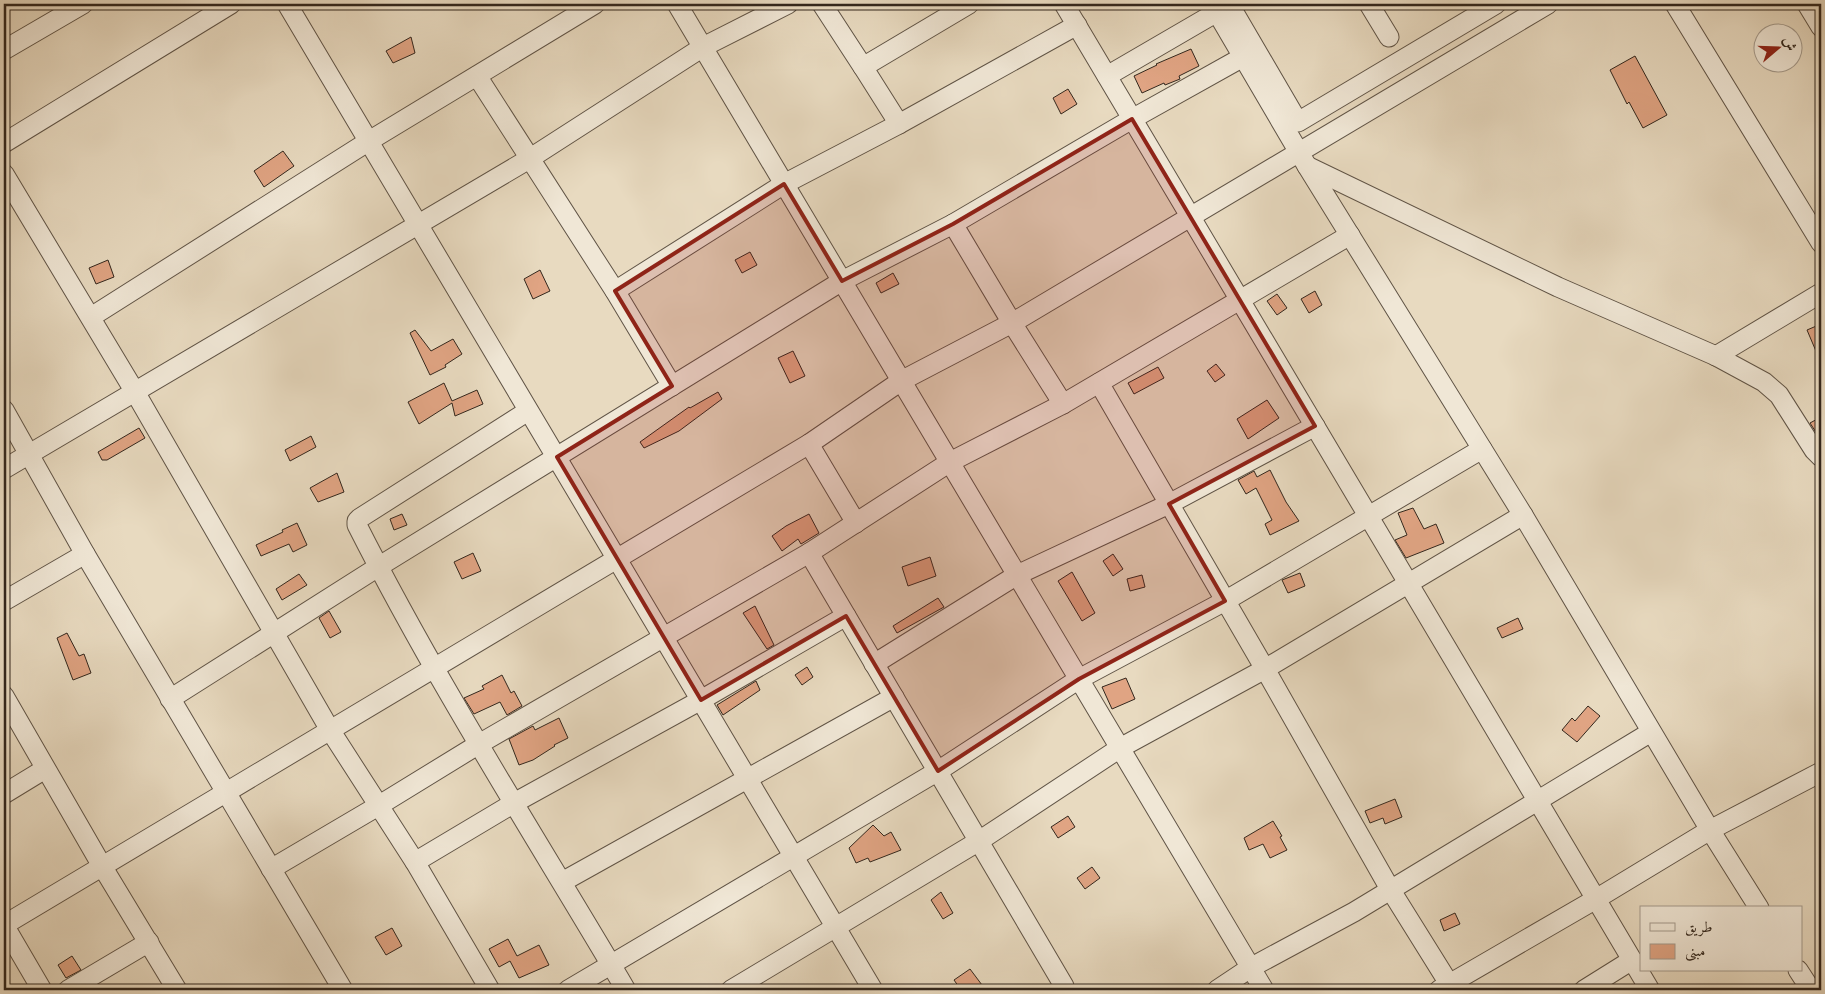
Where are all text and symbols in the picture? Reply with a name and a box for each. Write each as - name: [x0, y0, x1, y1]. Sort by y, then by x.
- north arrow: [1752, 22, 1802, 72]
- text: ش: [1777, 35, 1800, 54]
- legend: [1640, 906, 1802, 972]
- text: طريق: [1685, 918, 1712, 939]
- text: مبنى: [1685, 942, 1705, 963]

